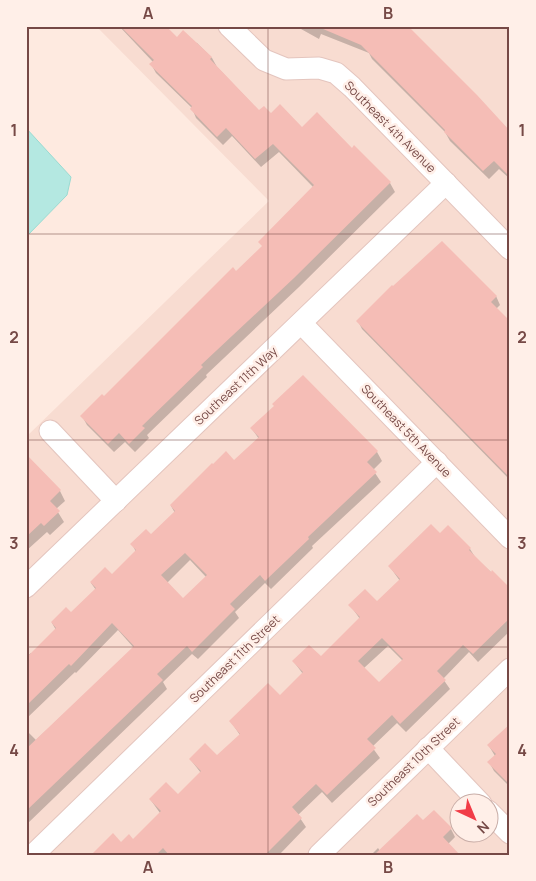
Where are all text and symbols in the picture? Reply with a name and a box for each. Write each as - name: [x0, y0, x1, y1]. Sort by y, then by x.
- text: A: [143, 2, 154, 24]
- text: B: [383, 2, 393, 24]
- street label: Southeast 4th Avenue: [341, 77, 440, 176]
- text: 1: [10, 119, 18, 141]
- text: 1: [518, 119, 526, 141]
- text: 2: [9, 326, 19, 348]
- text: 2: [517, 326, 527, 348]
- street label: Southeast 11th Way: [190, 342, 281, 429]
- street label: Southeast 5th Avenue: [358, 381, 455, 481]
- text: 3: [9, 532, 19, 554]
- text: 3: [517, 532, 527, 554]
- street label: Southeast 11th Street: [186, 611, 284, 706]
- street label: Southeast 10th Street: [364, 713, 464, 810]
- text: 4: [9, 739, 19, 761]
- text: 4: [517, 739, 527, 761]
- north arrow: [448, 794, 498, 844]
- text: N: [473, 817, 494, 838]
- text: A: [143, 856, 154, 878]
- text: B: [383, 856, 393, 878]

